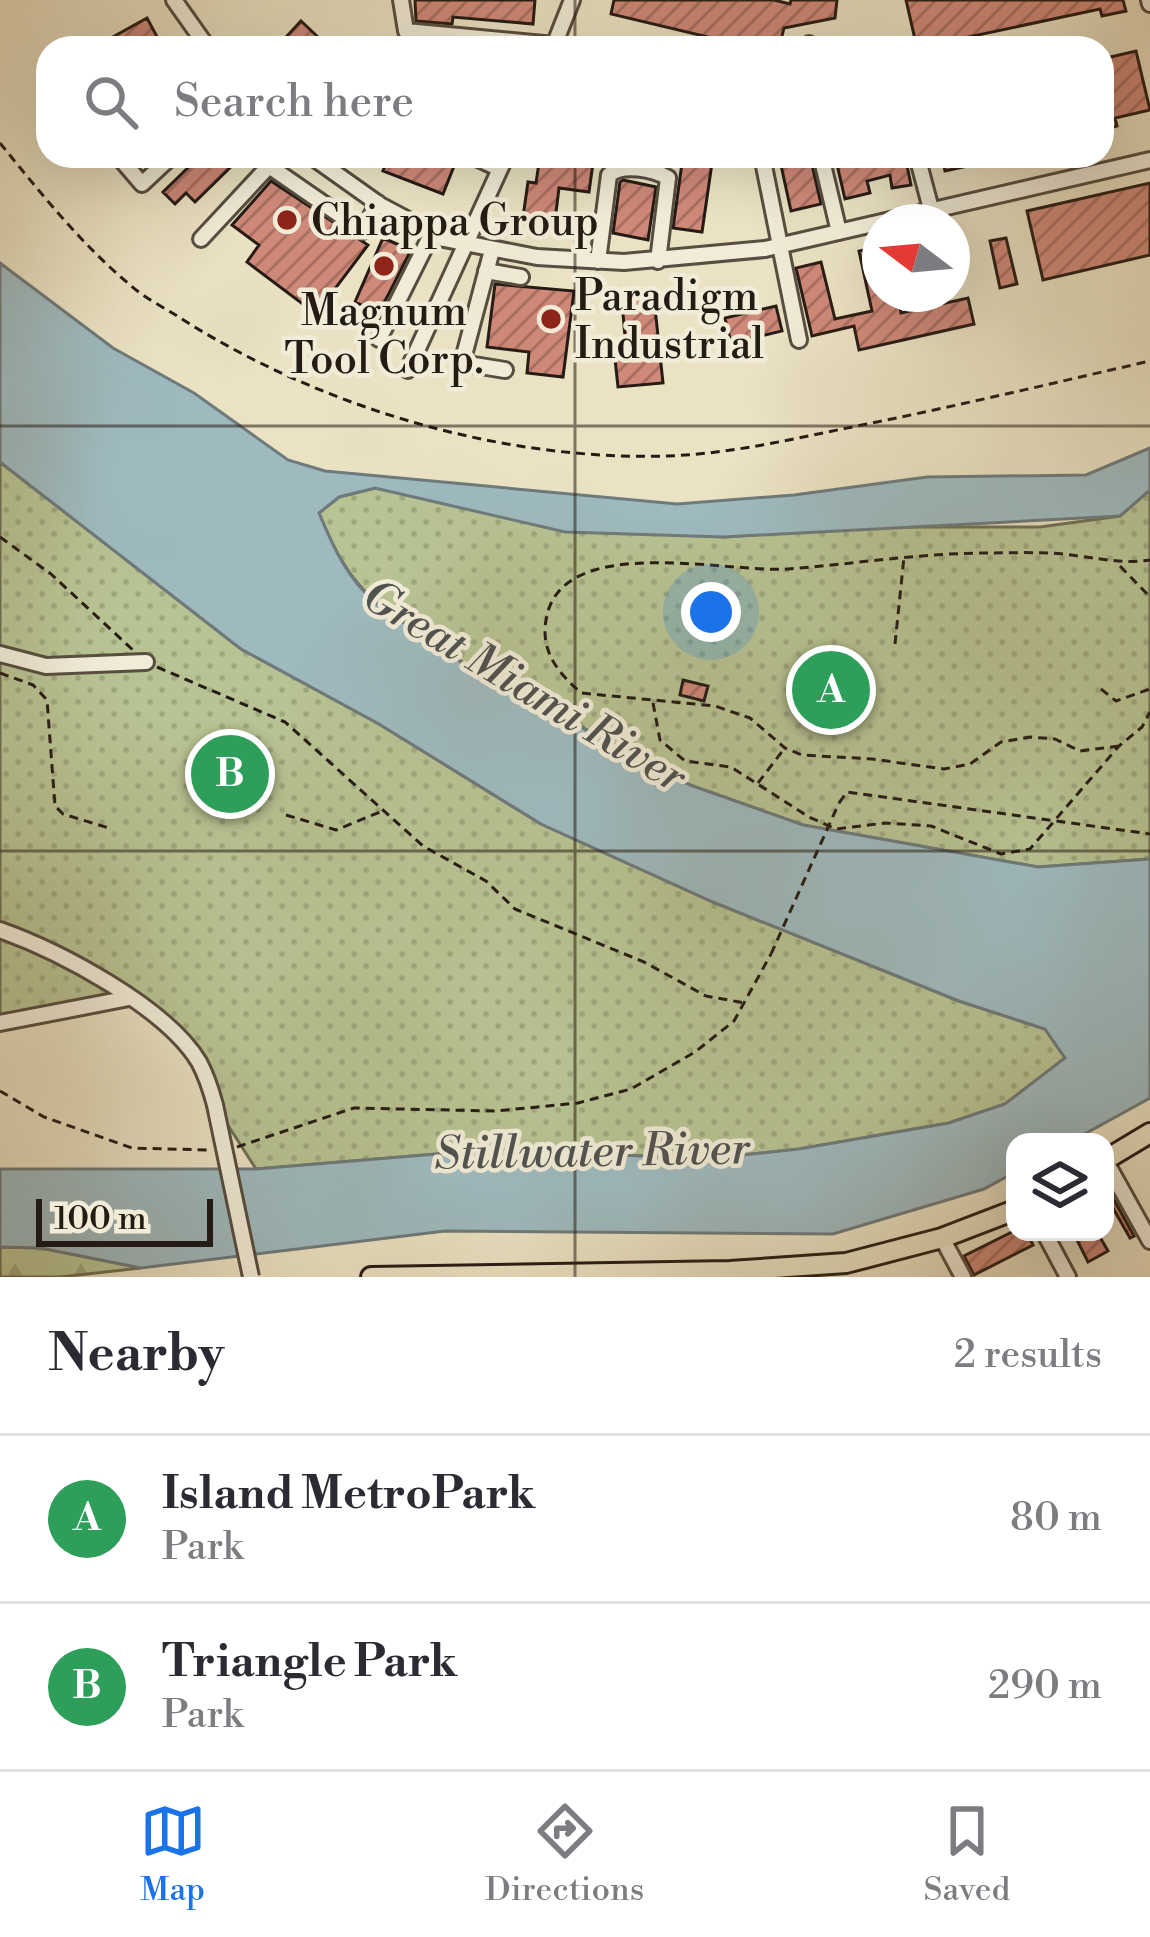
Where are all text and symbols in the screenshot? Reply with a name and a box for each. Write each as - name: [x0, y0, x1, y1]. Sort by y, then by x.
- search box: [36, 36, 1114, 168]
- icon: search: [78, 69, 144, 135]
- text: Search here: [174, 74, 414, 131]
- place label: Chiappa Group: [311, 196, 599, 249]
- north arrow: [862, 204, 970, 312]
- marker: Chiappa Group: [274, 207, 300, 233]
- marker: Magnum Tool Corp.: [371, 253, 397, 279]
- place label: Paradigm Industrial: [575, 271, 764, 372]
- place label: Magnum Tool Corp.: [284, 286, 484, 387]
- marker: Paradigm Industrial: [538, 306, 564, 332]
- water label: Great Miami River: [351, 568, 697, 807]
- your location: [681, 582, 741, 642]
- pin: A: [792, 645, 870, 735]
- pin: B: [191, 729, 269, 819]
- water label: Stillwater River: [434, 1121, 751, 1184]
- map controls: [1006, 1133, 1114, 1241]
- button: layers: [1006, 1133, 1114, 1241]
- scale bar: [36, 1193, 213, 1246]
- text: 100 m: [54, 1199, 147, 1240]
- text: Nearby: [48, 1323, 224, 1387]
- text: 2 results: [954, 1331, 1102, 1380]
- text: Island MetroPark: [162, 1466, 535, 1523]
- text: A: [73, 1494, 101, 1543]
- text: 80 m: [1010, 1494, 1102, 1543]
- text: Park: [162, 1523, 243, 1572]
- text: Triangle Park: [162, 1634, 457, 1691]
- text: B: [72, 1662, 102, 1711]
- text: 290 m: [988, 1662, 1102, 1711]
- text: Park: [162, 1691, 243, 1740]
- tab: Map: [140, 1798, 206, 1911]
- tab: Directions: [485, 1798, 644, 1911]
- tab: Saved: [924, 1798, 1010, 1911]

